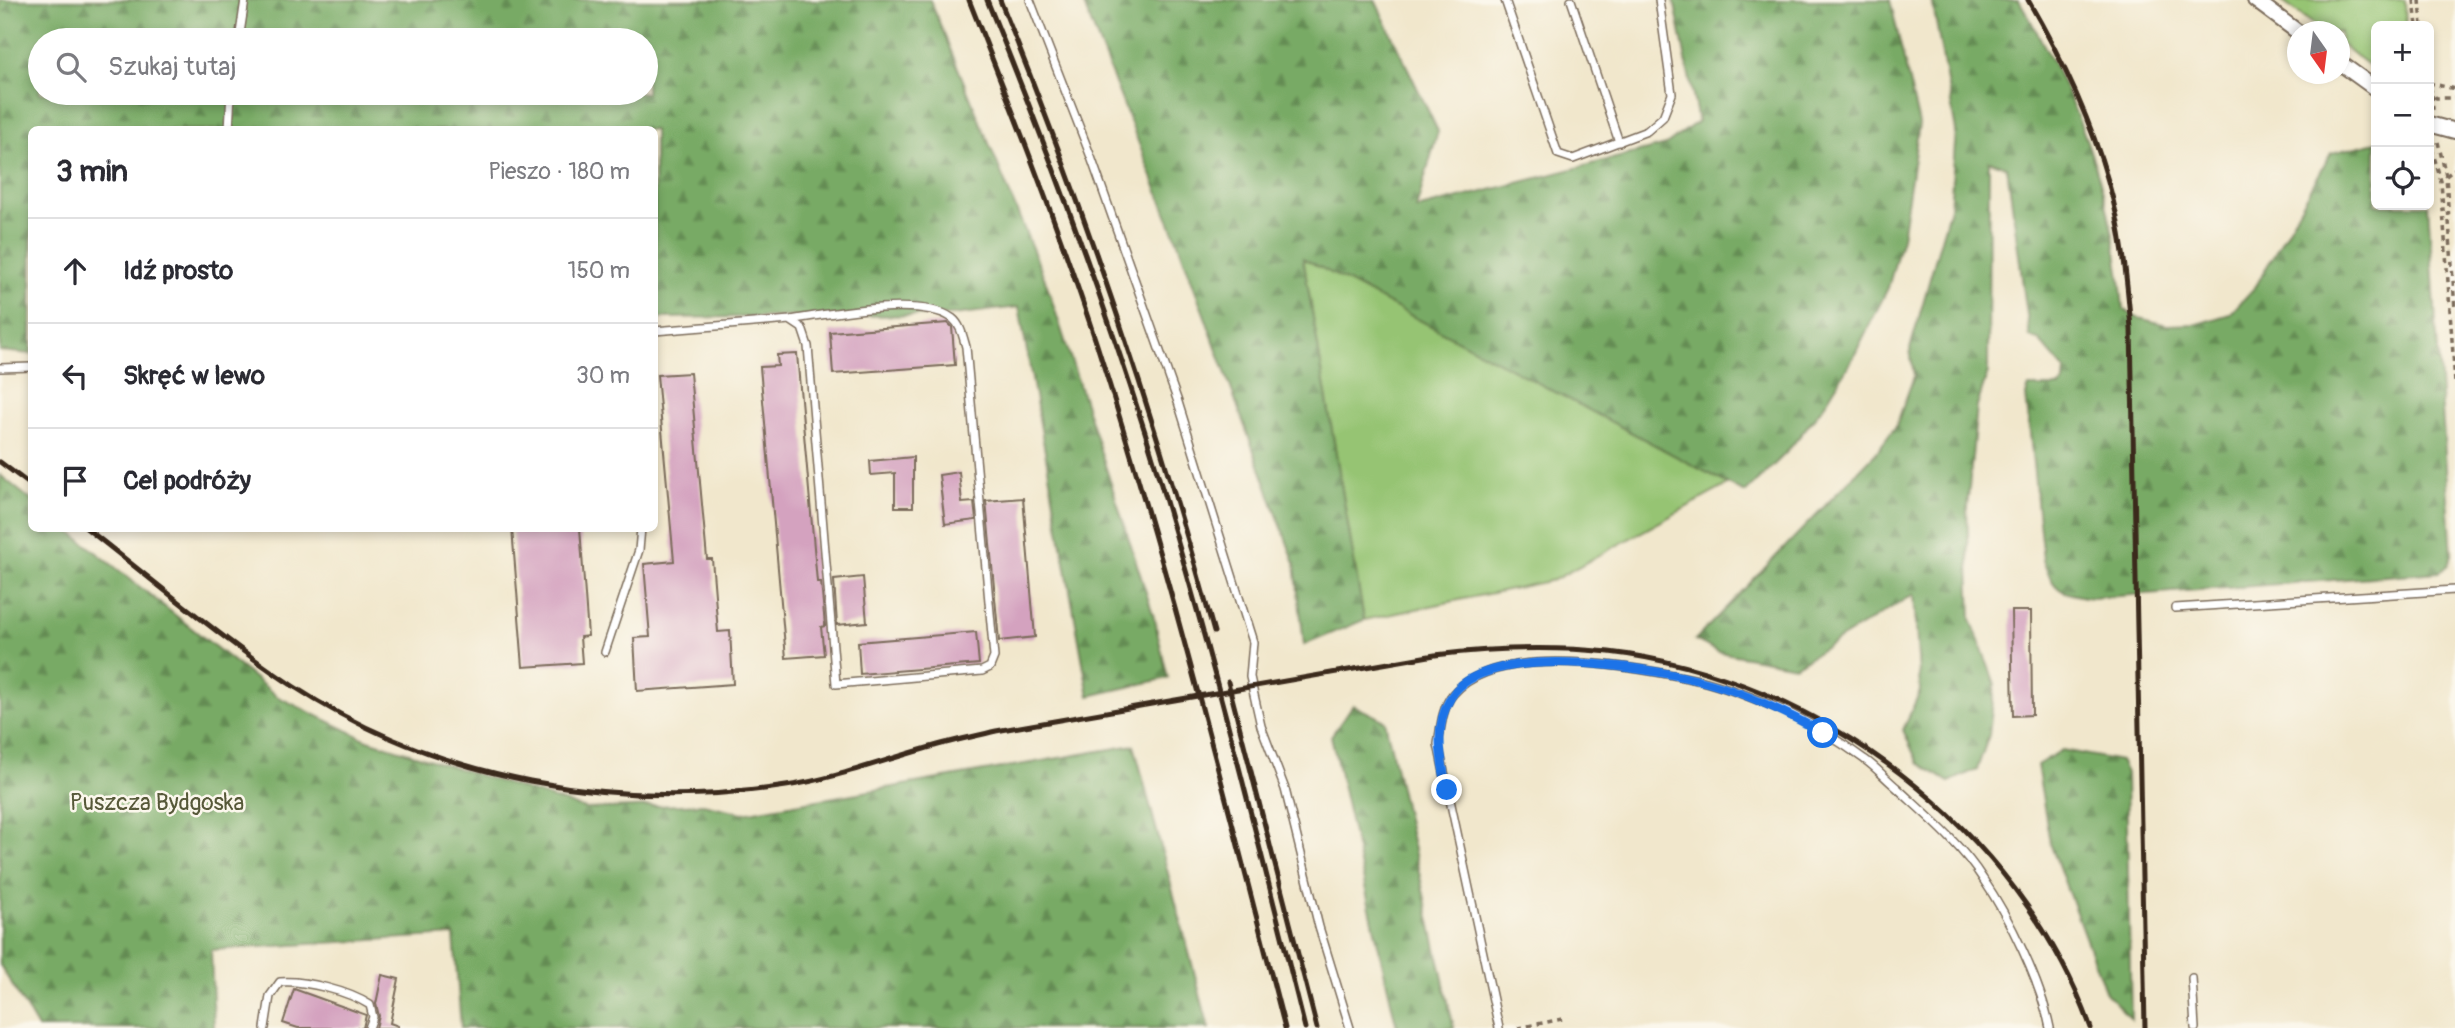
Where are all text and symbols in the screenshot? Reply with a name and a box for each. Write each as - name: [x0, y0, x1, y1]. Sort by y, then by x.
- north arrow: [2287, 21, 2350, 84]
- map controls: [2371, 21, 2434, 210]
- button: +: [2371, 21, 2434, 84]
- search box: [28, 28, 658, 105]
- icon: search: [52, 48, 90, 86]
- text: Szukaj tutaj: [108, 51, 236, 83]
- button: −: [2371, 84, 2434, 147]
- button: locate: [2371, 147, 2434, 210]
- text: 3 min: [56, 153, 128, 190]
- text: Pieszo · 180 m: [488, 157, 630, 186]
- icon: ahead: [56, 252, 94, 290]
- text: Idź prosto: [123, 255, 233, 287]
- text: 150 m: [567, 256, 630, 285]
- icon: left: [56, 357, 94, 395]
- text: Skręć w lewo: [123, 360, 265, 392]
- text: 30 m: [576, 361, 630, 390]
- icon: arrive: [56, 462, 94, 500]
- text: Cel podróży: [123, 465, 251, 497]
- route start: [1807, 717, 1838, 748]
- route end: [1431, 774, 1462, 805]
- park label: Puszcza Bydgoska: [70, 788, 244, 817]

